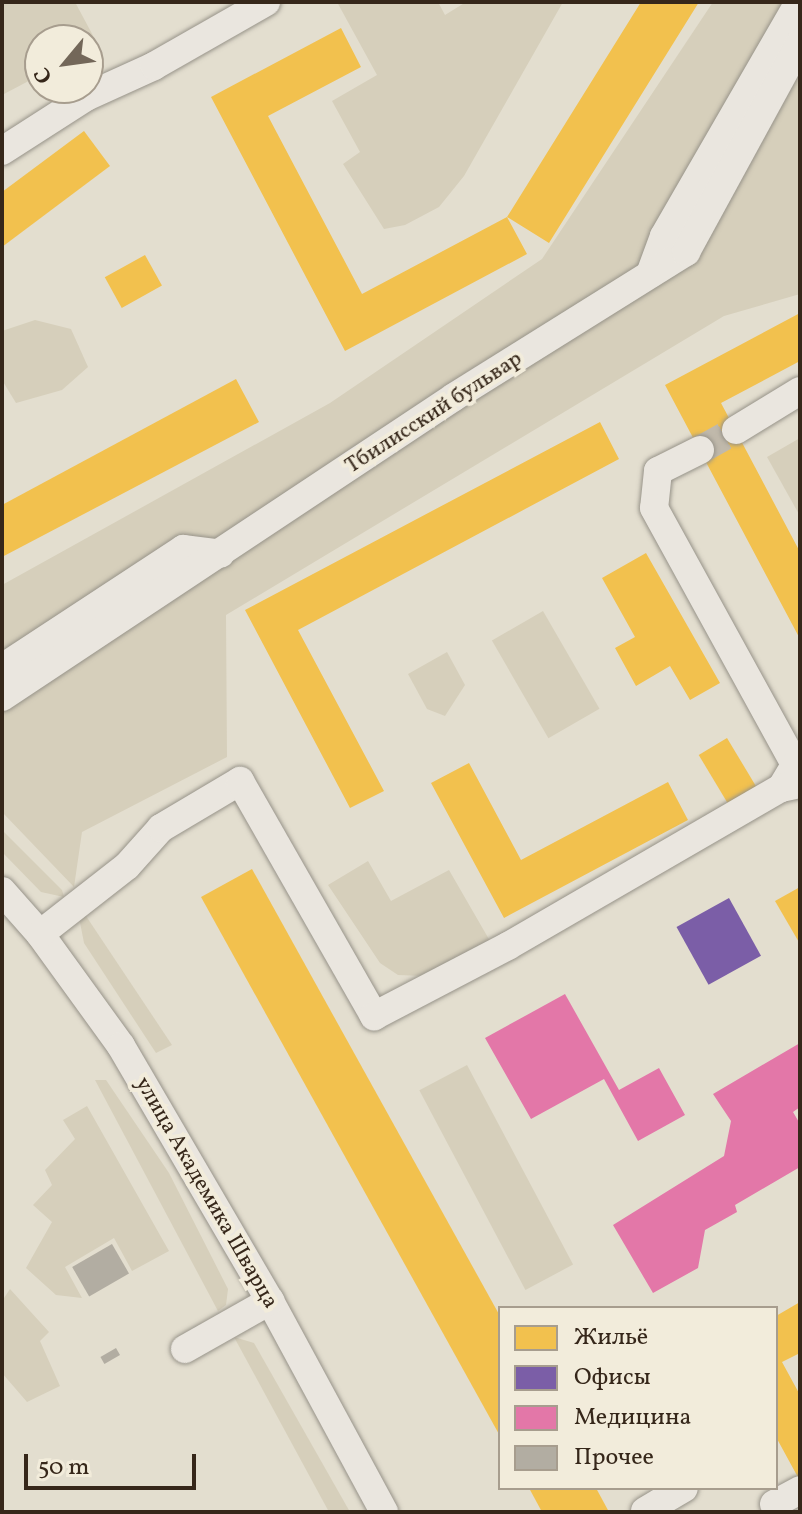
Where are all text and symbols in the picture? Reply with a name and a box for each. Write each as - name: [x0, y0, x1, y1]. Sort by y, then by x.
- north arrow: [24, 24, 104, 104]
- text: С: [27, 61, 61, 89]
- street label: Тбилисский бульвар: [341, 346, 527, 480]
- street label: улица Академика Шварца: [129, 1072, 283, 1314]
- legend: [498, 1306, 778, 1490]
- text: Жильё: [574, 1321, 648, 1355]
- text: Офисы: [574, 1361, 651, 1395]
- text: Медицина: [574, 1401, 692, 1435]
- scale bar: [28, 1438, 200, 1488]
- text: Прочее: [574, 1441, 654, 1475]
- text: 50 m: [38, 1451, 90, 1485]

